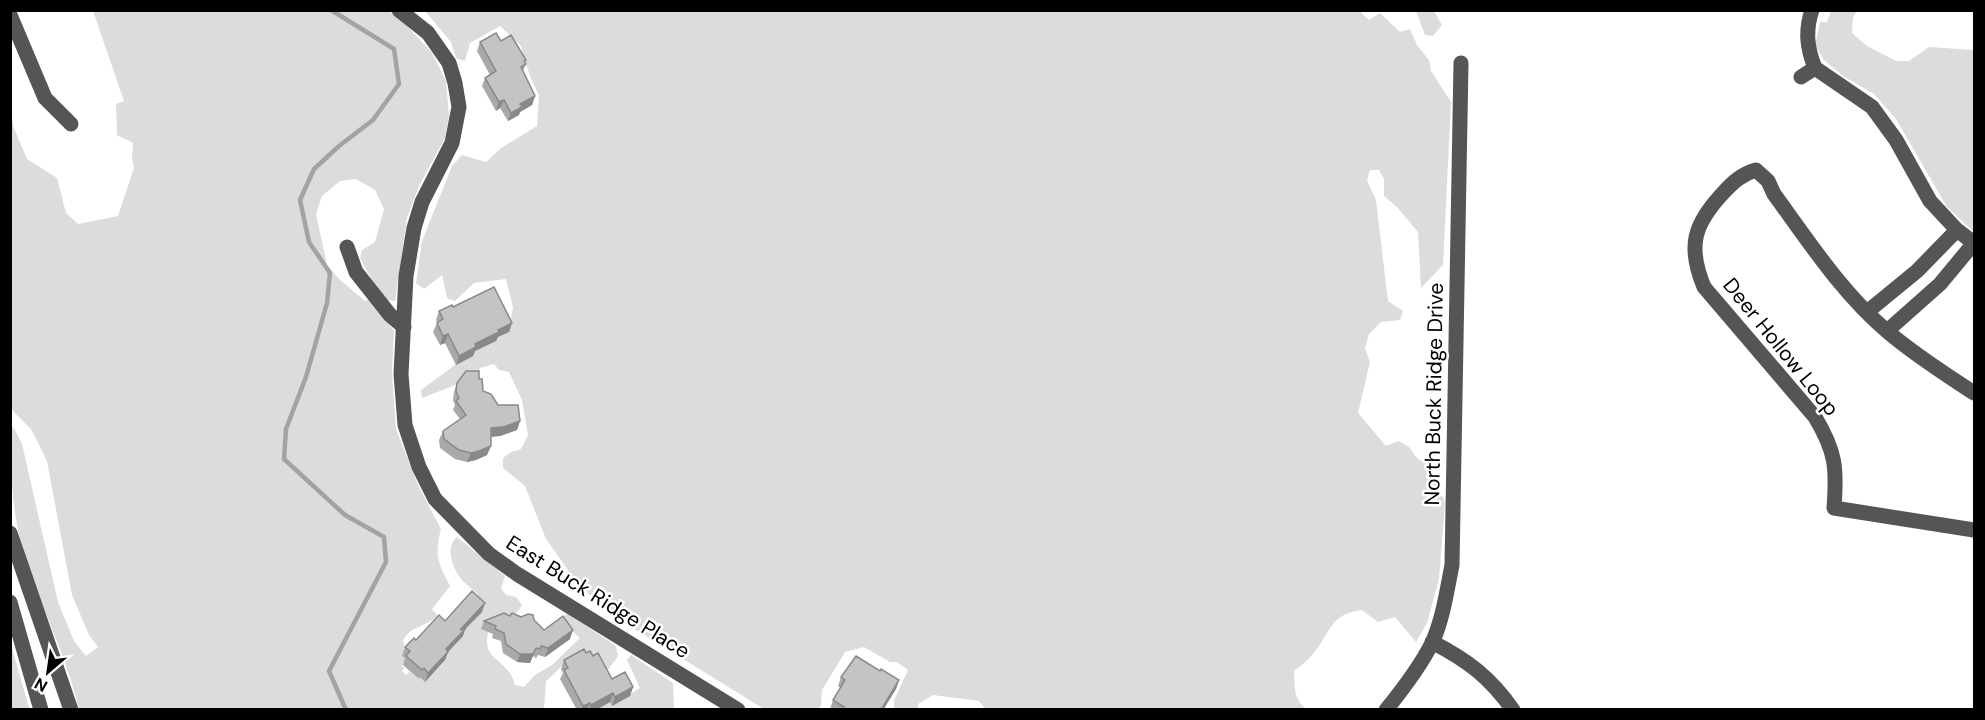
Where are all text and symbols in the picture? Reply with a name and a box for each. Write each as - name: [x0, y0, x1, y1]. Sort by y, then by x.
- street label: Deer Hollow Loop: [1717, 272, 1845, 422]
- street label: North Buck Ridge Drive: [1418, 282, 1450, 506]
- street label: East Buck Ridge Place: [501, 529, 695, 665]
- north arrow: [18, 642, 78, 702]
- text: N: [31, 673, 51, 697]

